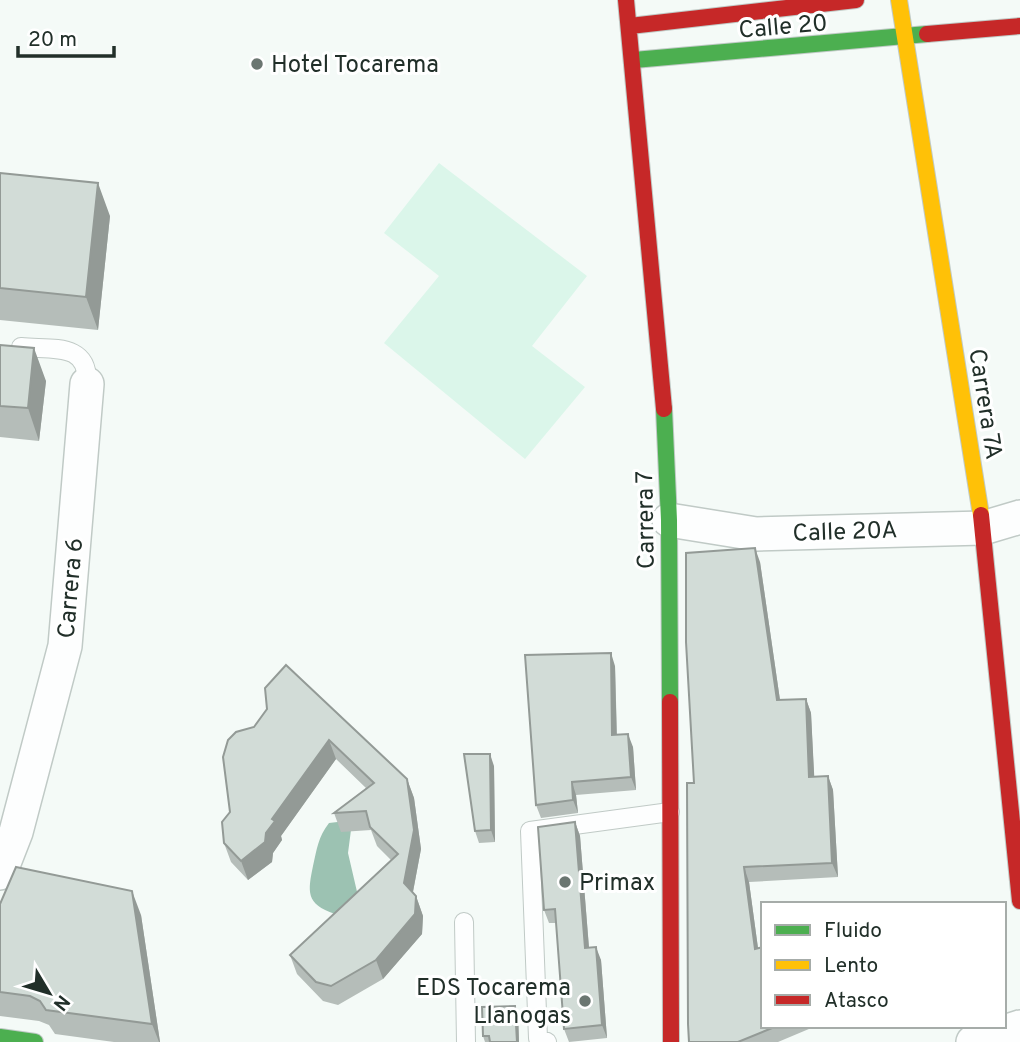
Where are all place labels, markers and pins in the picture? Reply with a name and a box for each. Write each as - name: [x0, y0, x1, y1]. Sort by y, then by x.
- place label: Hotel Tocarema: [271, 51, 439, 81]
- marker: Hotel Tocarema: [249, 56, 265, 72]
- place label: Primax: [579, 869, 655, 899]
- marker: Primax: [557, 874, 573, 890]
- place label: EDS Tocarema Llanogas: [416, 974, 571, 1032]
- marker: EDS Tocarema Llanogas: [577, 993, 593, 1009]

